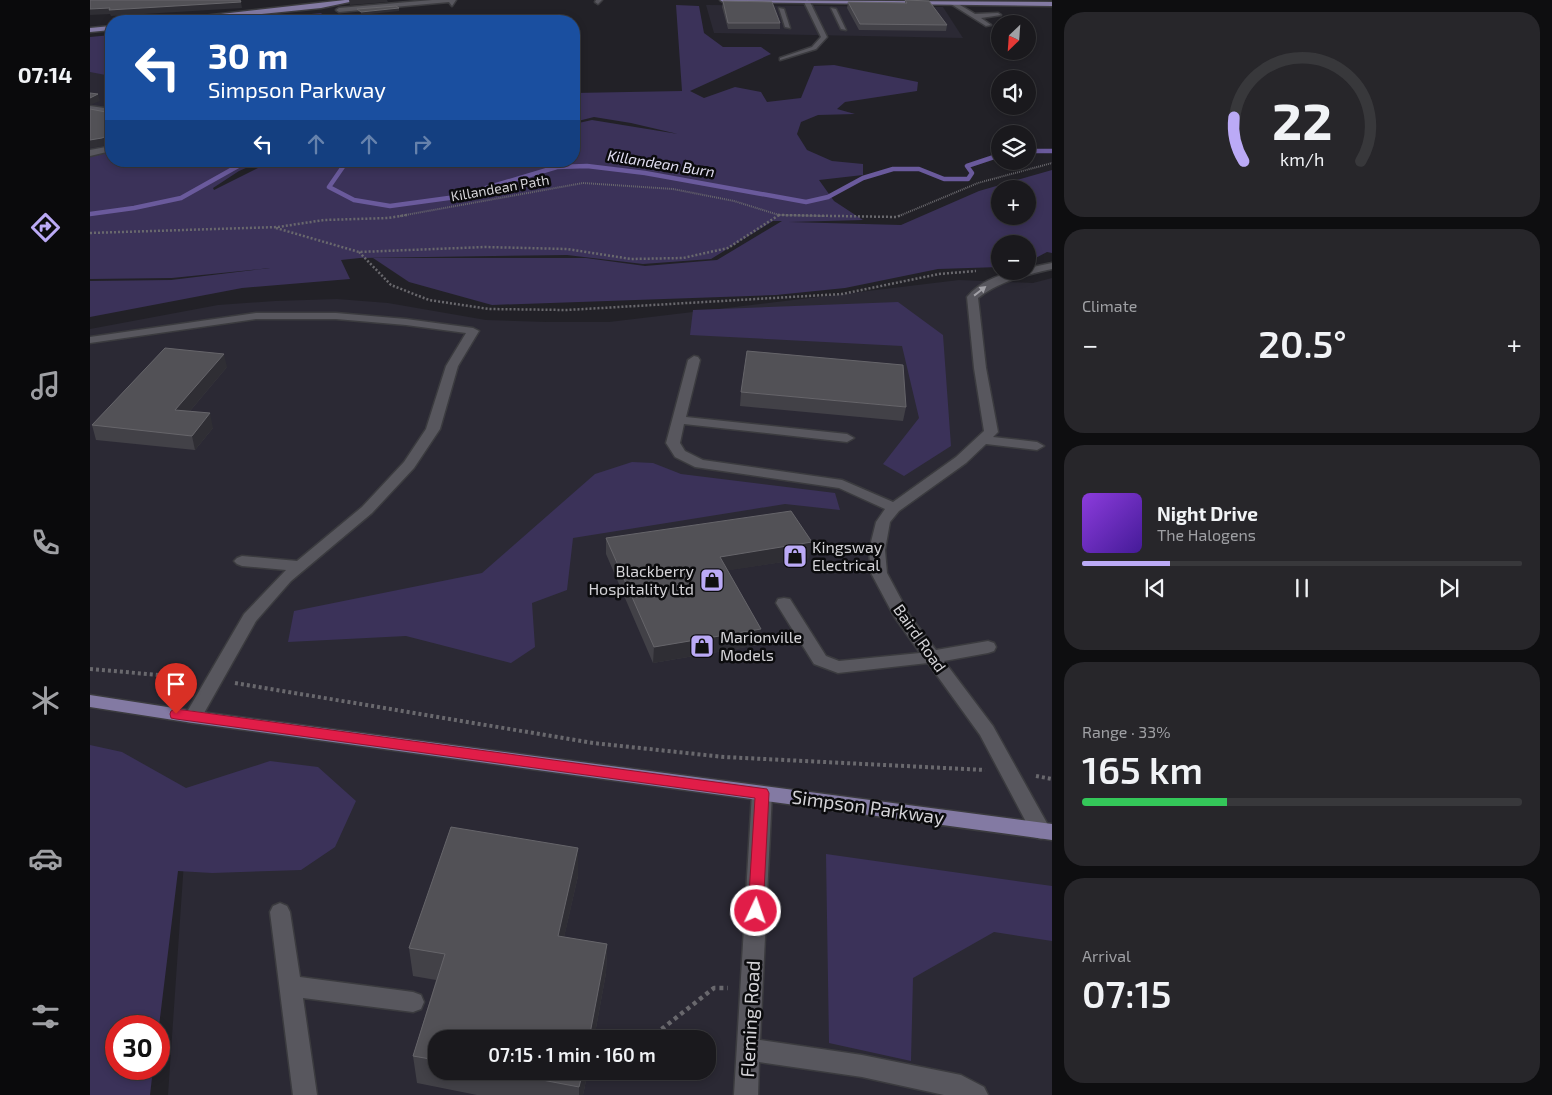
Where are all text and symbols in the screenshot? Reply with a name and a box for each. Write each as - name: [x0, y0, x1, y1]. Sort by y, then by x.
- north arrow: [991, 15, 1036, 60]
- map controls: [991, 15, 1036, 280]
- text: 30 m: [208, 34, 288, 76]
- icon: left: [125, 35, 190, 100]
- text: 07:14: [18, 61, 72, 87]
- button: sound: [991, 70, 1036, 115]
- text: Simpson Parkway: [208, 76, 386, 102]
- text: 22: [1272, 88, 1332, 150]
- button: layers: [991, 125, 1036, 170]
- icon: left: [249, 130, 277, 158]
- icon: ahead: [302, 130, 330, 158]
- icon: ahead: [355, 130, 383, 158]
- icon: right: [408, 130, 436, 158]
- water label: Killandean Burn: [606, 146, 716, 180]
- text: km/h: [1280, 148, 1324, 170]
- street label: Killandean Path: [449, 170, 550, 205]
- button: +: [991, 180, 1036, 225]
- icon: directions: [28, 210, 63, 245]
- button: −: [991, 235, 1036, 280]
- one-way arrow: [973, 285, 986, 296]
- text: Climate: [1082, 296, 1137, 315]
- text: 20.5°: [1258, 320, 1347, 366]
- text: −: [1082, 327, 1098, 361]
- text: +: [1507, 327, 1522, 361]
- icon: music: [28, 368, 63, 403]
- text: Night Drive: [1157, 502, 1258, 525]
- icon: phone: [28, 525, 63, 560]
- text: The Halogens: [1157, 525, 1256, 544]
- place label: Kingsway Electrical: [812, 537, 883, 574]
- shop icon: Kingsway Electrical: [782, 543, 808, 569]
- place label: Blackberry Hospitality Ltd: [588, 561, 695, 598]
- shop icon: Blackberry Hospitality Ltd: [699, 567, 725, 593]
- icon: previous: [1141, 574, 1169, 602]
- icon: pause: [1288, 574, 1316, 602]
- icon: next: [1435, 574, 1463, 602]
- street label: Baird Road: [890, 600, 951, 675]
- place label: Marionville Models: [720, 627, 802, 664]
- shop icon: Marionville Models: [689, 633, 715, 659]
- pin: [155, 663, 197, 714]
- icon: arrive: [162, 670, 190, 698]
- icon: climate: [28, 683, 63, 718]
- text: Range · 33%: [1082, 722, 1170, 741]
- text: 165 km: [1082, 746, 1203, 792]
- street label: Simpson Parkway: [790, 784, 946, 829]
- icon: car: [28, 841, 63, 876]
- position arrow: [729, 884, 781, 936]
- text: Arrival: [1082, 946, 1131, 965]
- street label: Fleming Road: [735, 960, 764, 1078]
- text: 07:15: [1082, 970, 1171, 1016]
- icon: filters: [28, 999, 63, 1034]
- speed limit sign: 30: [105, 1015, 170, 1080]
- text: 07:15 · 1 min · 160 m: [488, 1043, 656, 1066]

